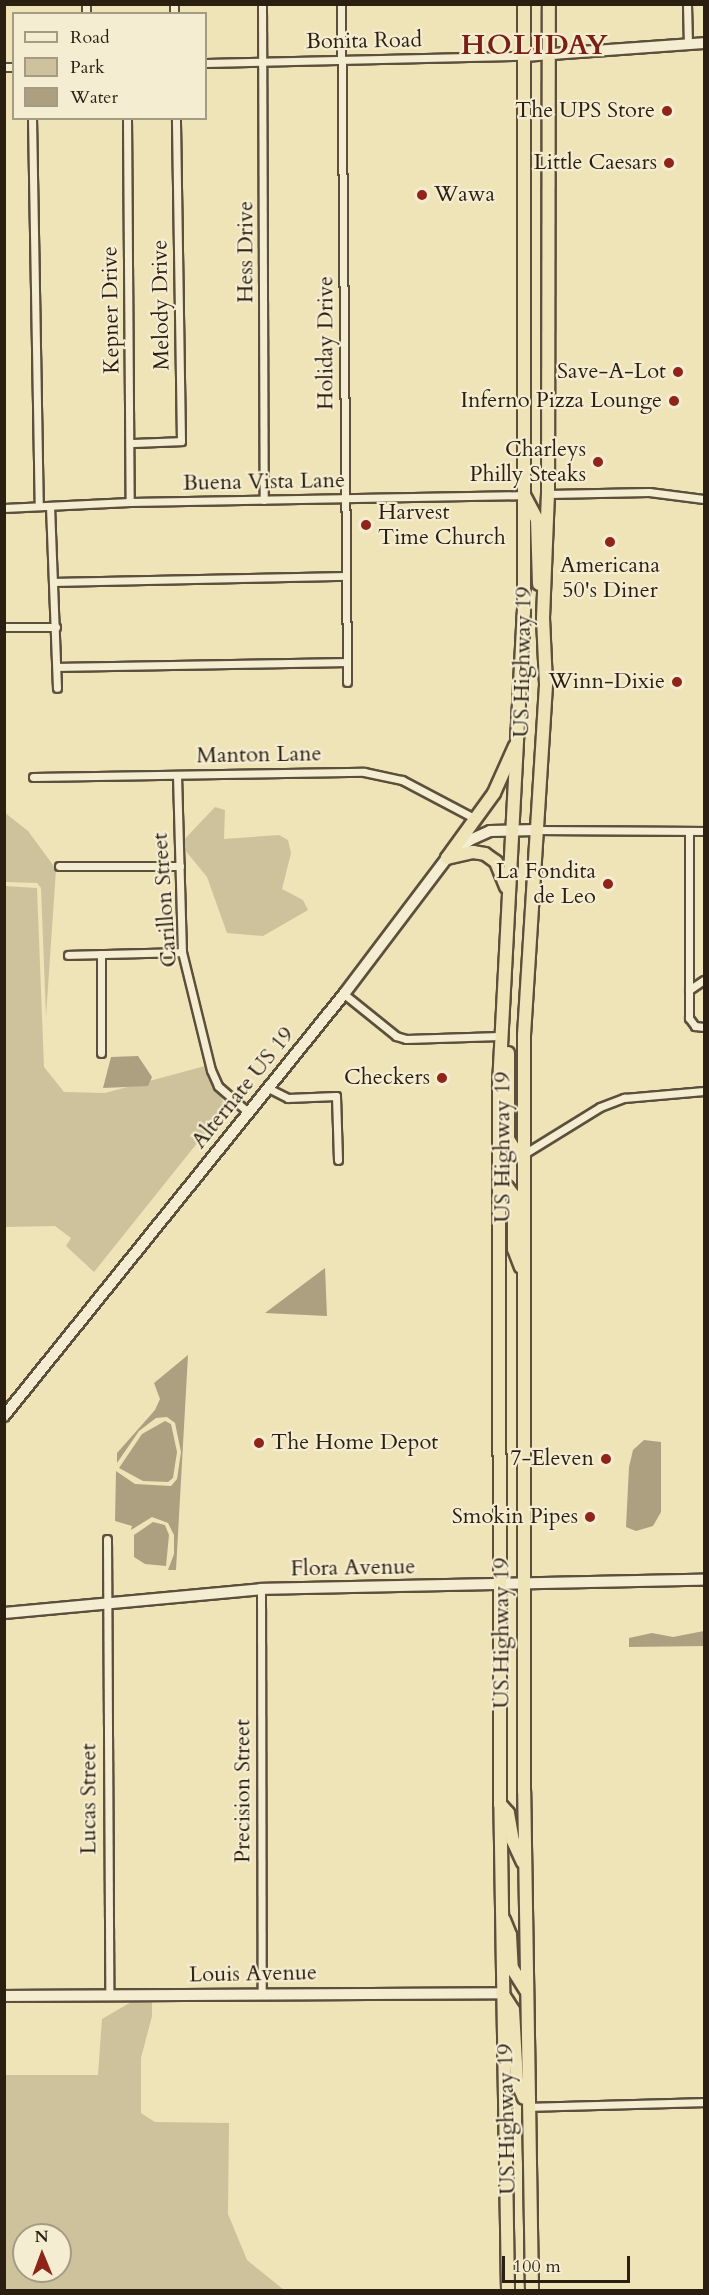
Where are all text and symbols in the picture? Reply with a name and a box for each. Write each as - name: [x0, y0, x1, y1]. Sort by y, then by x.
- legend: [12, 12, 207, 120]
- text: Road: [70, 25, 110, 50]
- street label: Bonita Road: [306, 27, 422, 55]
- district label: HOLIDAY: [461, 28, 609, 62]
- text: Park: [70, 55, 105, 80]
- text: Water: [70, 85, 118, 110]
- place label: The UPS Store: [515, 98, 655, 124]
- marker: The UPS Store: [660, 104, 674, 118]
- place label: Little Caesars: [534, 150, 657, 176]
- marker: Little Caesars: [662, 156, 676, 170]
- place label: Wawa: [434, 182, 495, 208]
- marker: Wawa: [415, 188, 429, 202]
- street label: Hess Drive: [233, 201, 259, 303]
- street label: Melody Drive: [147, 239, 175, 371]
- street label: Kepner Drive: [97, 246, 125, 374]
- street label: Holiday Drive: [313, 276, 339, 410]
- place label: Save-A-Lot: [557, 359, 666, 385]
- marker: Save-A-Lot: [671, 365, 685, 379]
- place label: Inferno Pizza Lounge: [461, 388, 662, 414]
- marker: Inferno Pizza Lounge: [667, 394, 681, 408]
- place label: Charleys Philly Steaks: [469, 436, 586, 488]
- marker: Charleys Philly Steaks: [591, 455, 605, 469]
- street label: Buena Vista Lane: [183, 467, 345, 497]
- place label: Harvest Time Church: [378, 499, 506, 550]
- marker: Harvest Time Church: [359, 518, 373, 532]
- marker: Americana 50's Diner: [603, 535, 617, 549]
- place label: Americana 50's Diner: [560, 552, 660, 604]
- street label: US Highway 19: [508, 586, 538, 738]
- place label: Winn-Dixie: [549, 669, 665, 695]
- marker: Winn-Dixie: [670, 675, 684, 689]
- street label: Manton Lane: [196, 741, 322, 769]
- street label: Carillon Street: [147, 832, 183, 968]
- place label: La Fondita de Leo: [496, 858, 596, 909]
- marker: La Fondita de Leo: [601, 877, 615, 891]
- street label: Alternate US 19: [186, 1022, 300, 1154]
- place label: Checkers: [344, 1065, 430, 1091]
- marker: Checkers: [435, 1071, 449, 1085]
- street label: US Highway 19: [490, 1071, 516, 1223]
- place label: The Home Depot: [271, 1430, 438, 1456]
- marker: The Home Depot: [252, 1436, 266, 1450]
- place label: 7-Eleven: [510, 1446, 594, 1472]
- marker: 7-Eleven: [599, 1452, 613, 1466]
- place label: Smokin Pipes: [452, 1504, 578, 1530]
- marker: Smokin Pipes: [583, 1510, 597, 1524]
- street label: Flora Avenue: [290, 1554, 416, 1582]
- street label: US Highway 19: [489, 1557, 515, 1709]
- street label: Precision Street: [230, 1719, 256, 1863]
- street label: Lucas Street: [76, 1743, 102, 1855]
- street label: Louis Avenue: [189, 1960, 317, 1988]
- street label: US Highway 19: [492, 2043, 522, 2195]
- north arrow: [12, 2223, 72, 2283]
- text: N: [35, 2226, 49, 2248]
- scale bar: [505, 2244, 632, 2282]
- text: 100 m: [513, 2254, 561, 2279]

